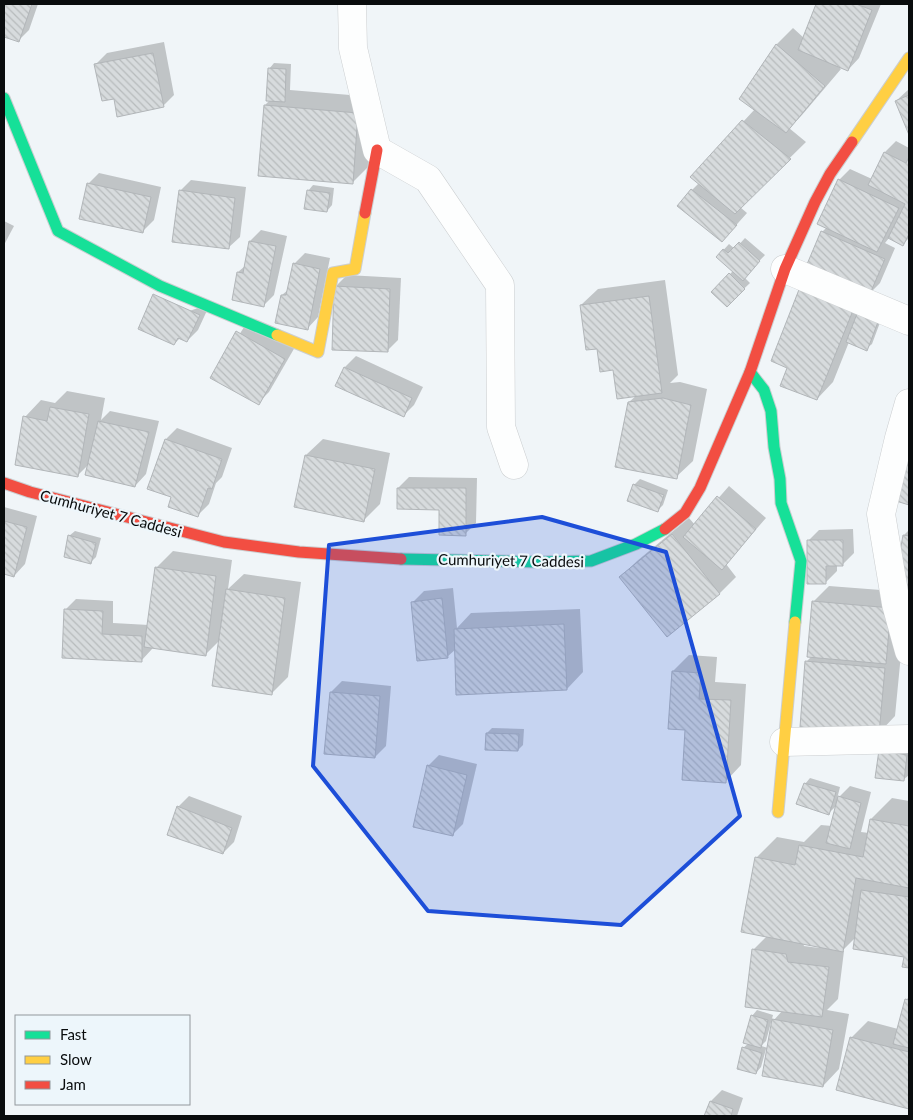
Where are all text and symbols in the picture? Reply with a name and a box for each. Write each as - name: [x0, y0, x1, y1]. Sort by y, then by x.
- street label: Cumhuriyet 7 Caddesi: [38, 485, 184, 541]
- street label: Cumhuriyet 7 Caddesi: [438, 550, 584, 570]
- legend: [15, 1015, 190, 1105]
- text: Fast: [60, 1025, 87, 1043]
- text: Slow: [60, 1050, 92, 1068]
- text: Jam: [60, 1075, 86, 1093]

